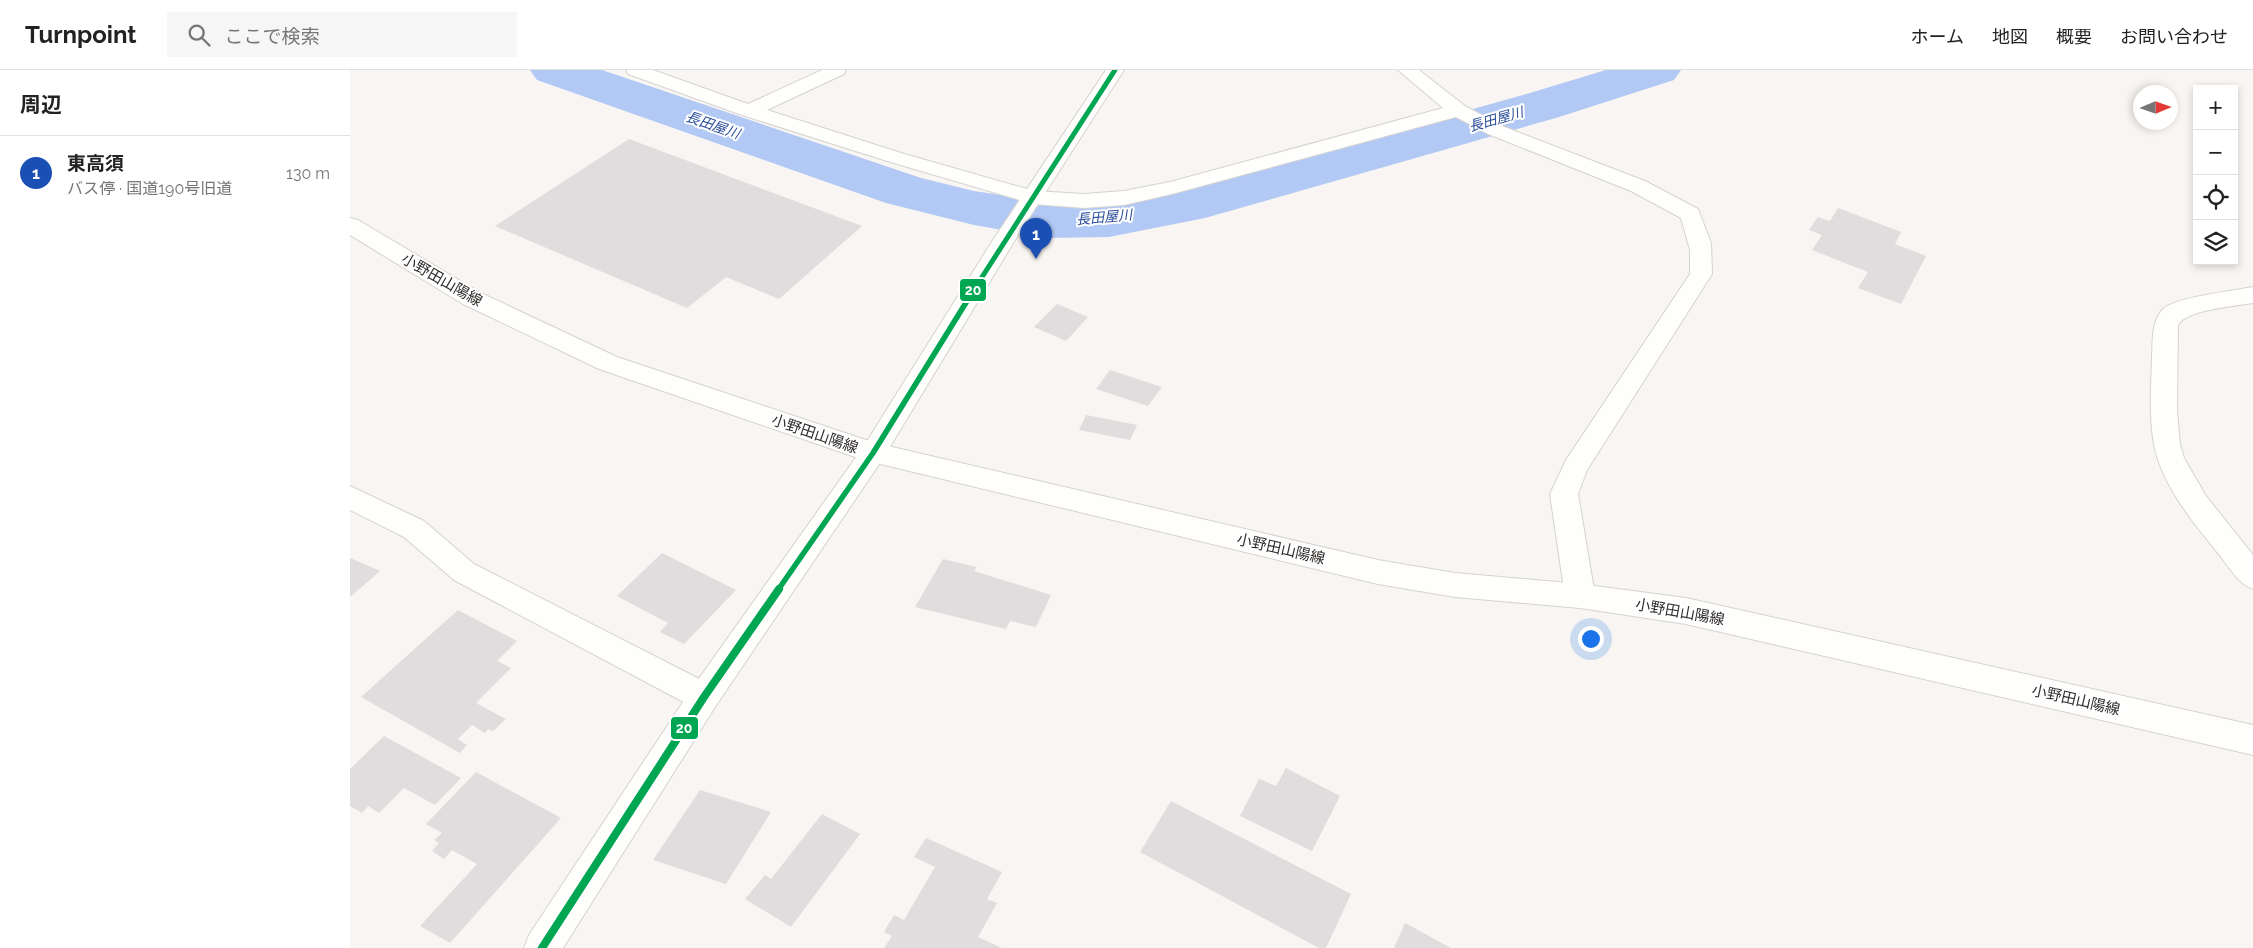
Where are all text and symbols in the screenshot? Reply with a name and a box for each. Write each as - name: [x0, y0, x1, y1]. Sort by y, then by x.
- search box: [167, 12, 517, 57]
- text: Turnpoint: [25, 20, 137, 49]
- icon: search: [185, 21, 213, 49]
- text: ここで検索: [225, 25, 320, 47]
- text: ホーム: [1911, 26, 1964, 47]
- text: 地図: [1992, 26, 2028, 47]
- text: 概要: [2056, 26, 2092, 47]
- text: お問い合わせ: [2120, 26, 2228, 47]
- north arrow: [2133, 85, 2178, 130]
- map controls: [2193, 85, 2238, 265]
- button: +: [2193, 85, 2238, 130]
- text: 周辺: [20, 92, 62, 117]
- water label: 長田屋川: [1467, 103, 1527, 134]
- water label: 長田屋川: [684, 108, 744, 142]
- button: −: [2193, 130, 2238, 175]
- text: 東高須: [67, 152, 124, 174]
- text: 1: [32, 164, 40, 183]
- text: 130 m: [286, 164, 330, 183]
- button: locate: [2193, 175, 2238, 220]
- text: バス停 · 国道190号旧道: [67, 179, 232, 198]
- water label: 長田屋川: [1075, 206, 1135, 227]
- pin: 1: [1020, 218, 1052, 259]
- button: layers: [2193, 220, 2238, 265]
- street label: 小野田山陽線: [399, 250, 485, 310]
- line badge: 20: [959, 278, 987, 302]
- text: 20: [965, 282, 981, 298]
- street label: 小野田山陽線: [770, 411, 860, 457]
- street label: 小野田山陽線: [1235, 530, 1327, 568]
- street label: 小野田山陽線: [1634, 595, 1726, 629]
- your location: [1578, 626, 1604, 652]
- street label: 小野田山陽線: [2030, 681, 2122, 719]
- line badge: 20: [670, 716, 699, 740]
- text: 20: [676, 720, 692, 736]

